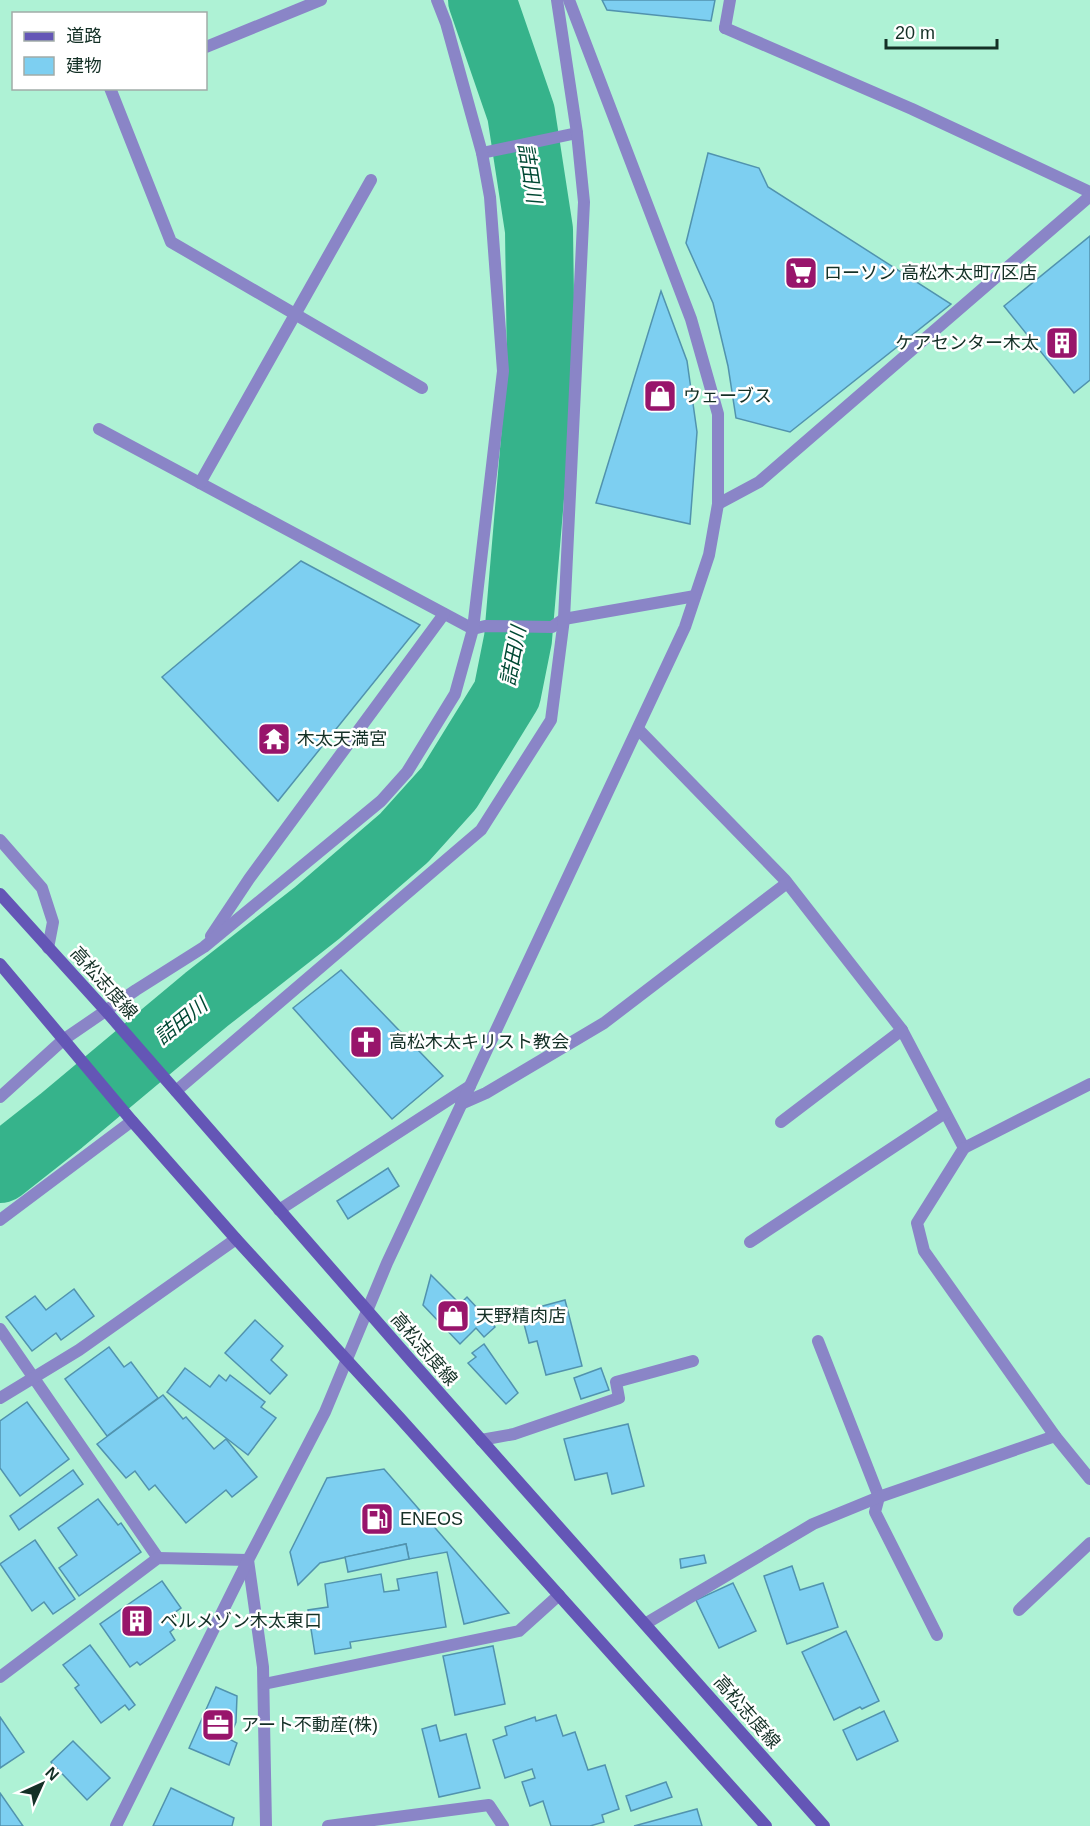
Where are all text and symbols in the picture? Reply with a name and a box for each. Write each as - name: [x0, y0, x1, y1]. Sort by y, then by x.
- legend: [12, 12, 207, 90]
- scale bar: [886, 12, 997, 50]
- text: 20 m: [895, 23, 935, 43]
- text: 道路: [66, 26, 102, 46]
- text: 建物: [66, 56, 102, 76]
- water label: 詰田川: [514, 142, 546, 206]
- supermarket icon: ローソン 高松木太町7区店: [783, 255, 819, 291]
- place label: ローソン 高松木太町7区店: [824, 263, 1037, 283]
- building icon: ケアセンター木太: [1044, 325, 1080, 361]
- place label: ケアセンター木太: [895, 333, 1039, 353]
- shop icon: ウェーブス: [642, 378, 678, 414]
- place label: ウェーブス: [683, 386, 772, 406]
- water label: 詰田川: [496, 622, 530, 688]
- temple icon: 木太天満宮: [256, 721, 292, 757]
- place label: 木太天満宮: [297, 729, 387, 749]
- street label: 高松志度線: [66, 943, 142, 1023]
- water label: 詰田川: [151, 992, 213, 1048]
- church icon: 高松木太キリスト教会: [348, 1024, 384, 1060]
- place label: 高松木太キリスト教会: [389, 1032, 569, 1052]
- shop icon: 天野精肉店: [435, 1298, 471, 1334]
- place label: 天野精肉店: [476, 1306, 566, 1326]
- street label: 高松志度線: [387, 1308, 461, 1390]
- fuel station icon: ENEOS: [359, 1501, 395, 1537]
- place label: ENEOS: [400, 1509, 463, 1529]
- building icon: ベルメゾン木太東口: [119, 1603, 155, 1639]
- place label: ベルメゾン木太東口: [160, 1611, 322, 1631]
- street label: 高松志度線: [710, 1671, 784, 1753]
- office icon: アート不動産(株): [200, 1707, 236, 1743]
- place label: アート不動産(株): [241, 1715, 378, 1735]
- north arrow: [12, 1754, 72, 1814]
- text: N: [42, 1764, 62, 1784]

